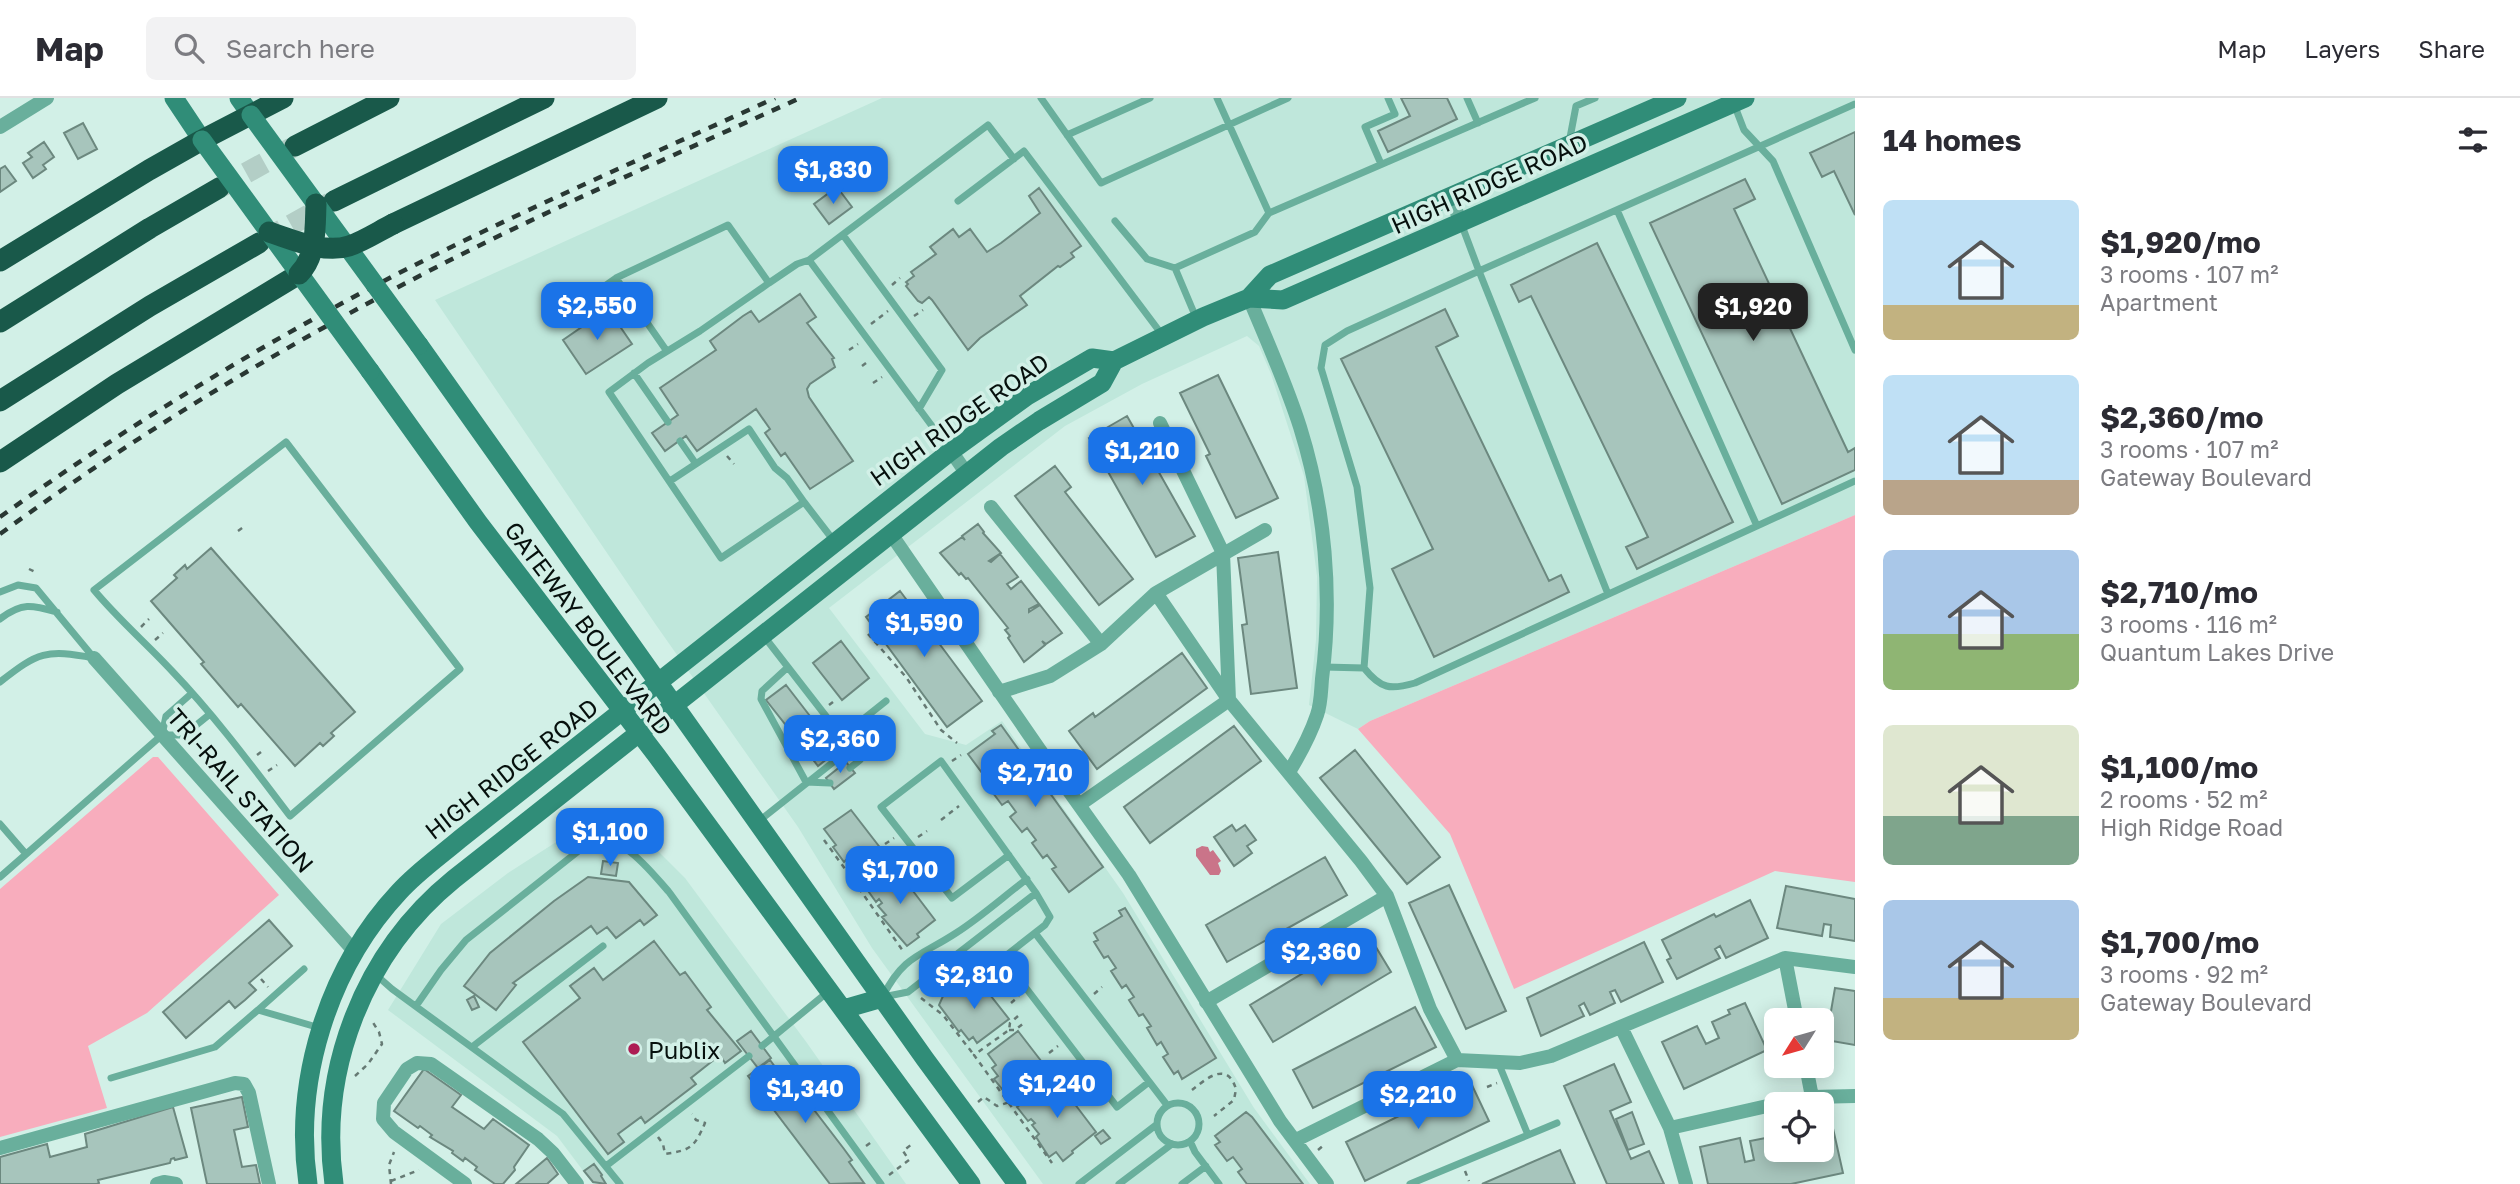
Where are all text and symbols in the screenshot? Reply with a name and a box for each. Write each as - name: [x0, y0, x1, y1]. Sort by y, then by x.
- search box: [146, 17, 636, 80]
- text: Map: [35, 29, 104, 68]
- icon: search: [170, 29, 208, 67]
- text: Search here: [226, 33, 375, 64]
- text: Map: [2217, 34, 2266, 63]
- text: Layers: [2304, 34, 2380, 63]
- text: Share: [2418, 34, 2485, 63]
- icon: filters: [2454, 121, 2492, 159]
- text: 14 homes: [1883, 122, 2022, 158]
- street label: HIGH RIDGE ROAD: [1386, 127, 1592, 239]
- pin: $1,830: [776, 146, 890, 206]
- text: $1,830: [794, 155, 872, 183]
- text: $1,920/mo: [2100, 224, 2261, 260]
- icon: home: [1939, 228, 2023, 312]
- text: 3 rooms · 107 m²: [2100, 260, 2278, 288]
- pin: $2,550: [540, 282, 654, 342]
- pin: $1,920: [1696, 284, 1810, 343]
- text: Apartment: [2100, 288, 2218, 316]
- text: $2,550: [557, 291, 637, 319]
- text: $1,920: [1714, 292, 1792, 320]
- street label: HIGH RIDGE ROAD: [864, 346, 1054, 492]
- text: $2,360/mo: [2100, 399, 2264, 435]
- icon: home: [1939, 403, 2023, 487]
- pin: $1,210: [1085, 428, 1199, 487]
- text: 3 rooms · 107 m²: [2100, 435, 2278, 463]
- text: $1,210: [1104, 436, 1180, 464]
- text: Gateway Boulevard: [2100, 463, 2312, 491]
- street label: GATEWAY BOULEVARD: [499, 516, 679, 740]
- text: $2,710/mo: [2100, 574, 2258, 610]
- icon: home: [1939, 578, 2023, 662]
- pin: $1,590: [867, 600, 981, 659]
- text: $1,590: [885, 608, 963, 636]
- text: 3 rooms · 116 m²: [2100, 610, 2277, 638]
- text: Quantum Lakes Drive: [2100, 638, 2334, 666]
- street label: HIGH RIDGE ROAD: [419, 691, 603, 845]
- street label: TRI-RAIL STATION: [162, 702, 320, 878]
- pin: $2,360: [783, 716, 897, 775]
- text: $2,360: [800, 724, 880, 752]
- text: $1,100/mo: [2100, 749, 2258, 785]
- pin: $2,710: [978, 750, 1092, 809]
- icon: home: [1939, 753, 2023, 837]
- text: $2,710: [997, 758, 1073, 786]
- text: 2 rooms · 52 m²: [2100, 785, 2267, 813]
- pin: $1,100: [553, 808, 667, 868]
- text: High Ridge Road: [2100, 813, 2283, 841]
- text: $1,100: [572, 817, 648, 845]
- pin: $1,700: [843, 846, 957, 906]
- text: $1,700: [861, 855, 939, 883]
- text: $1,700/mo: [2100, 924, 2259, 960]
- pin: $2,360: [1264, 928, 1378, 988]
- icon: home: [1939, 928, 2023, 1012]
- text: $2,360: [1281, 937, 1361, 965]
- pin: $2,810: [917, 951, 1031, 1011]
- text: $2,810: [935, 960, 1013, 988]
- text: 3 rooms · 92 m²: [2100, 960, 2268, 988]
- text: Gateway Boulevard: [2100, 988, 2312, 1016]
- north arrow: [1764, 1008, 1834, 1078]
- map controls: [1764, 1008, 1834, 1162]
- place label: Publix: [648, 1035, 720, 1064]
- marker: Publix: [626, 1041, 642, 1057]
- pin: $1,240: [1000, 1060, 1114, 1120]
- pin: $1,340: [748, 1066, 862, 1125]
- text: $1,240: [1018, 1069, 1096, 1097]
- pin: $2,210: [1361, 1072, 1475, 1131]
- text: $1,340: [766, 1074, 844, 1102]
- text: $2,210: [1379, 1080, 1457, 1108]
- button: locate: [1764, 1092, 1834, 1162]

